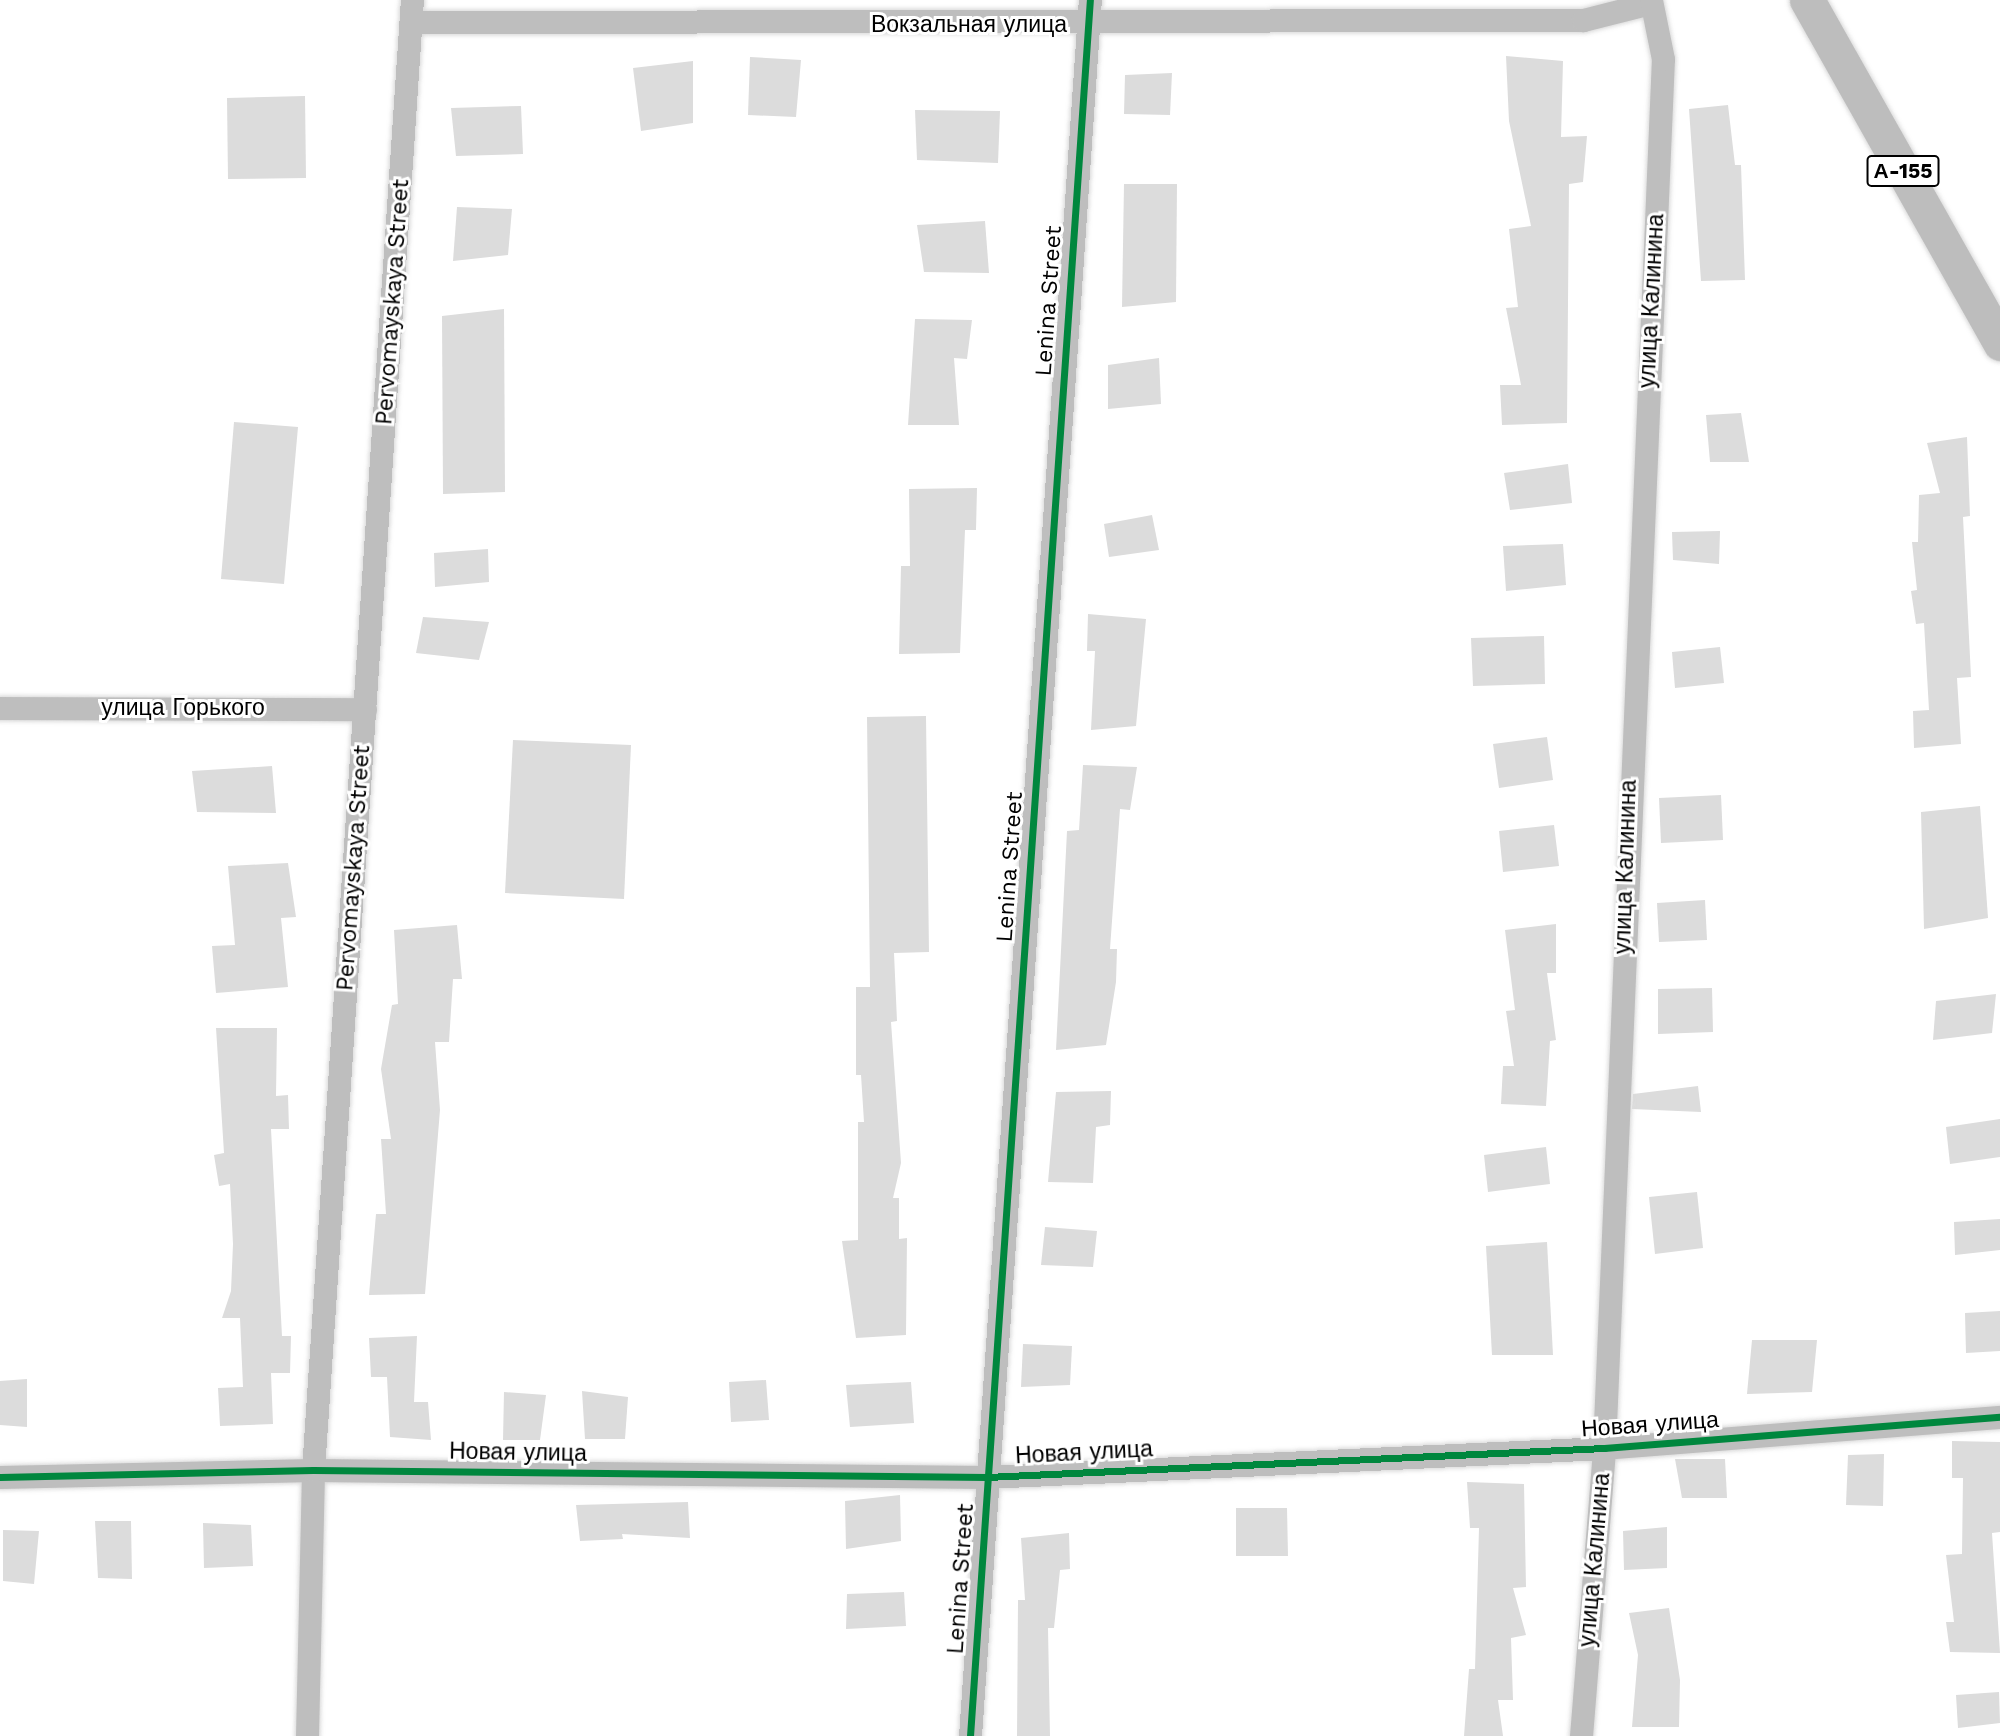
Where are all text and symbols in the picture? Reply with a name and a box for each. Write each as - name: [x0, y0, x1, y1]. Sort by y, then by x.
- street label: Вокзальная улица: [871, 11, 1067, 39]
- road number: А-155: [1866, 154, 1940, 188]
- street label: Pervomayskaya Street: [371, 178, 415, 426]
- street label: улица Калинина: [1634, 213, 1670, 389]
- street label: Lenina Street: [1030, 225, 1068, 377]
- street label: улица Горького: [101, 694, 265, 722]
- street label: Pervomayskaya Street: [332, 744, 376, 992]
- street label: улица Калинина: [1609, 779, 1643, 955]
- street label: Lenina Street: [991, 791, 1029, 943]
- street label: Новая улица: [1580, 1406, 1720, 1444]
- street label: Новая улица: [1015, 1436, 1153, 1470]
- street label: Новая улица: [449, 1438, 587, 1468]
- street label: улица Калинина: [1574, 1472, 1616, 1648]
- street label: Lenina Street: [942, 1503, 980, 1655]

